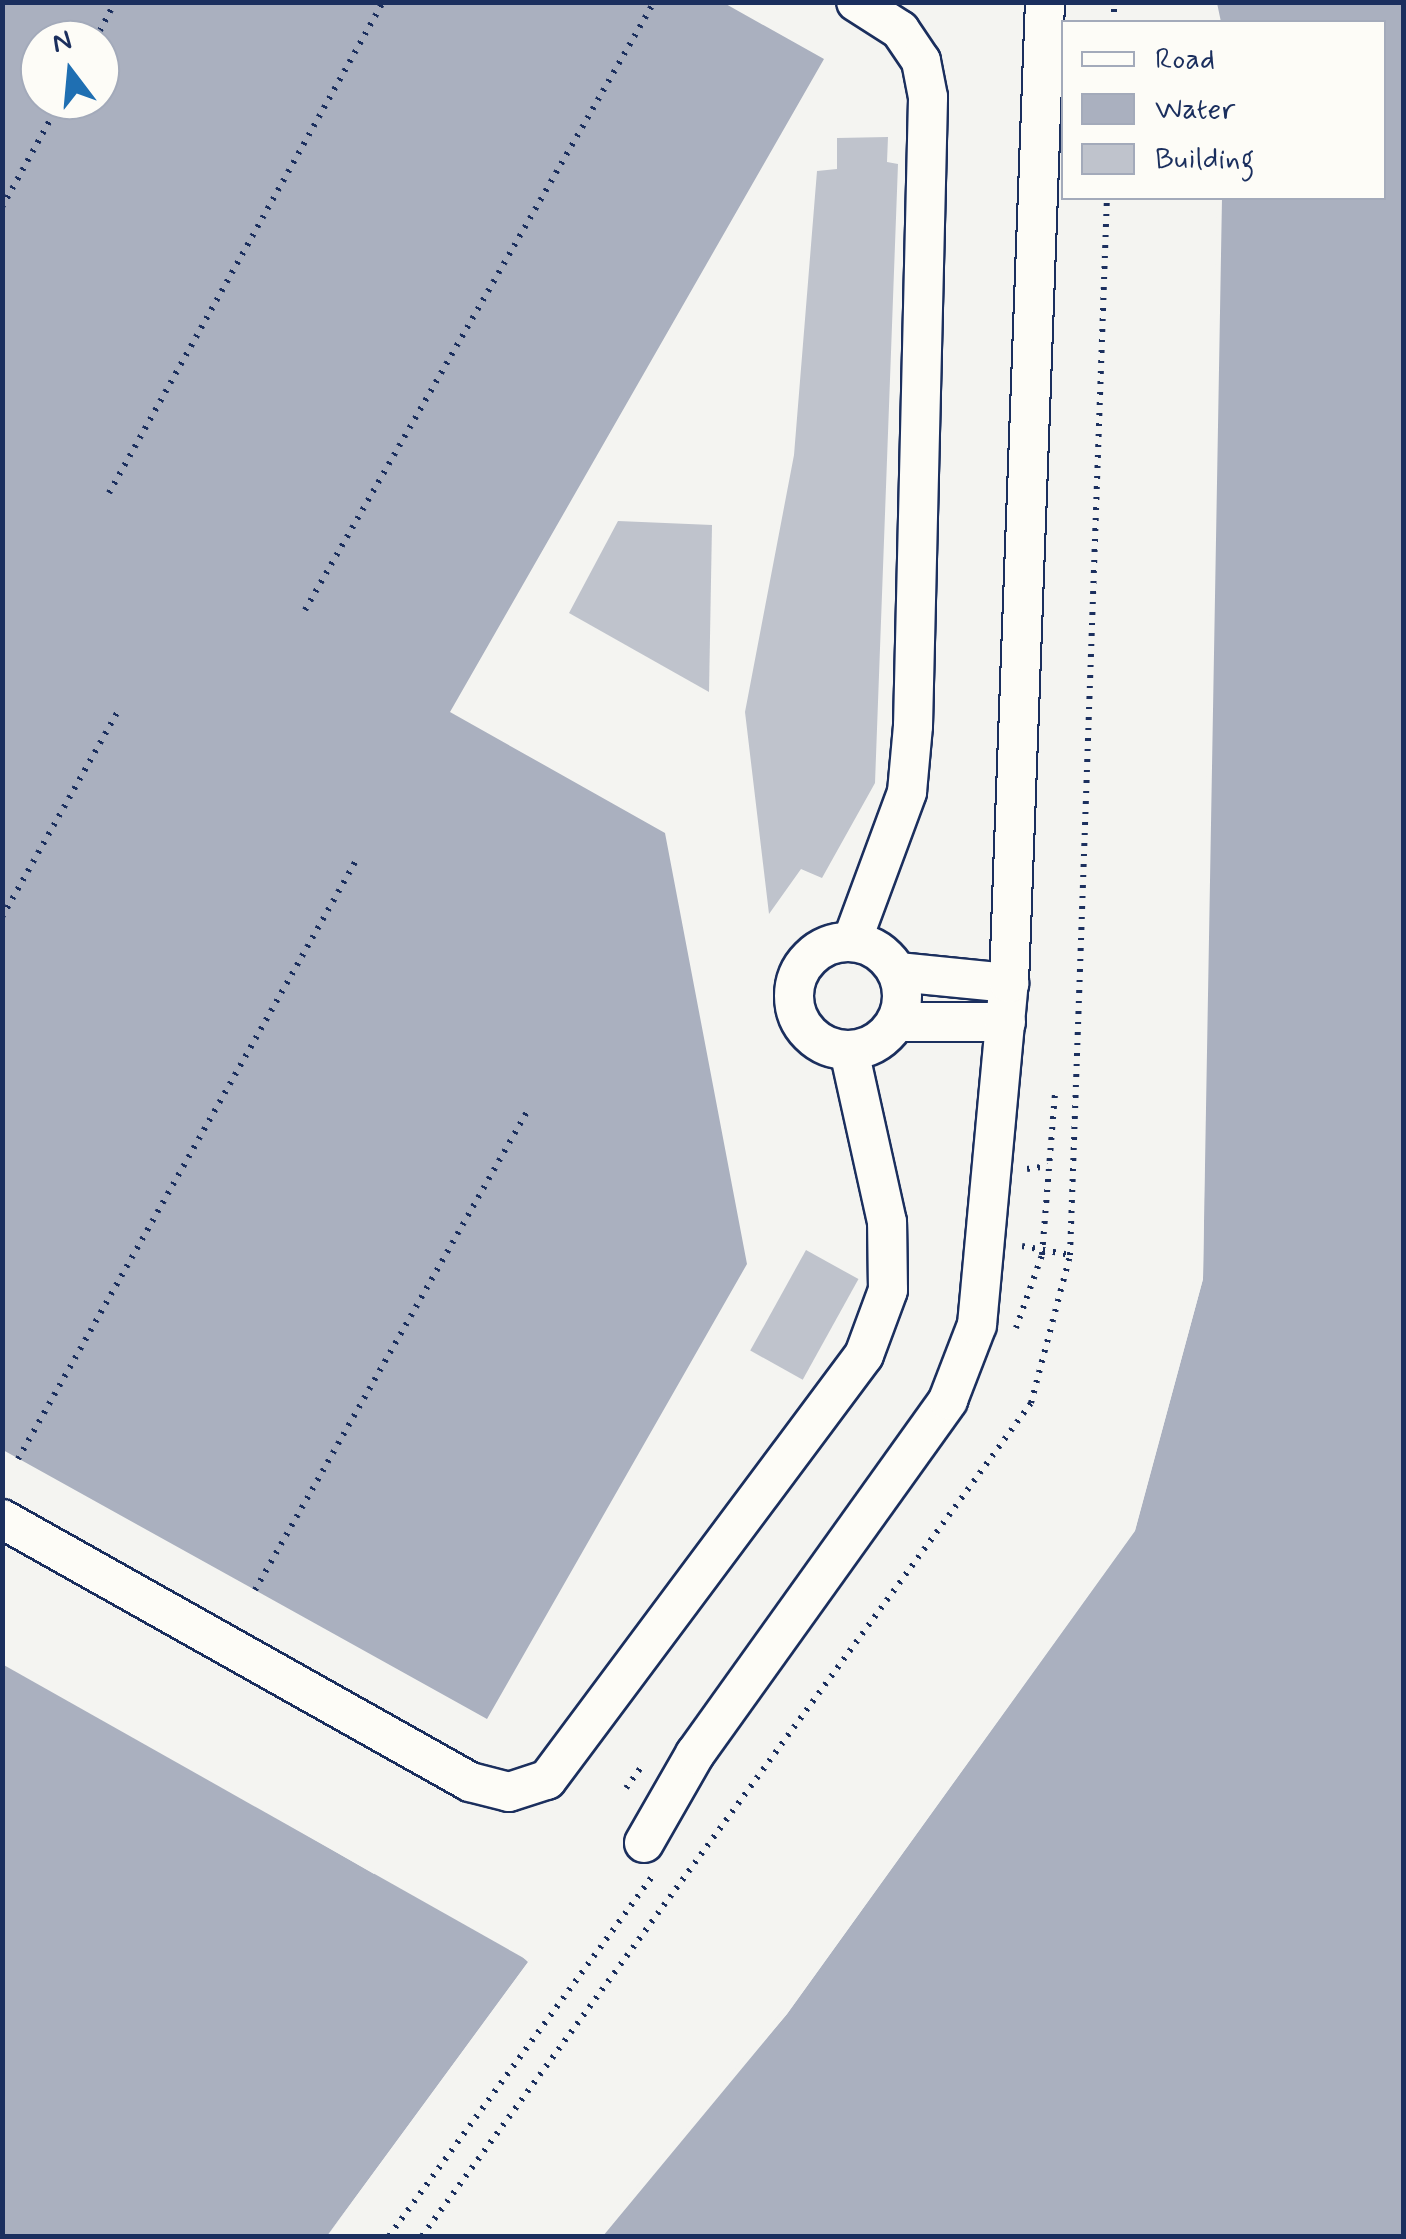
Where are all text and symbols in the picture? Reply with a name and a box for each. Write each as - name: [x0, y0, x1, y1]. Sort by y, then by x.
- north arrow: [20, 20, 120, 120]
- legend: [1061, 20, 1386, 200]
- text: N: [48, 22, 76, 63]
- text: Road: [1155, 40, 1215, 79]
- text: Water: [1155, 90, 1235, 129]
- text: Building: [1155, 140, 1254, 179]

